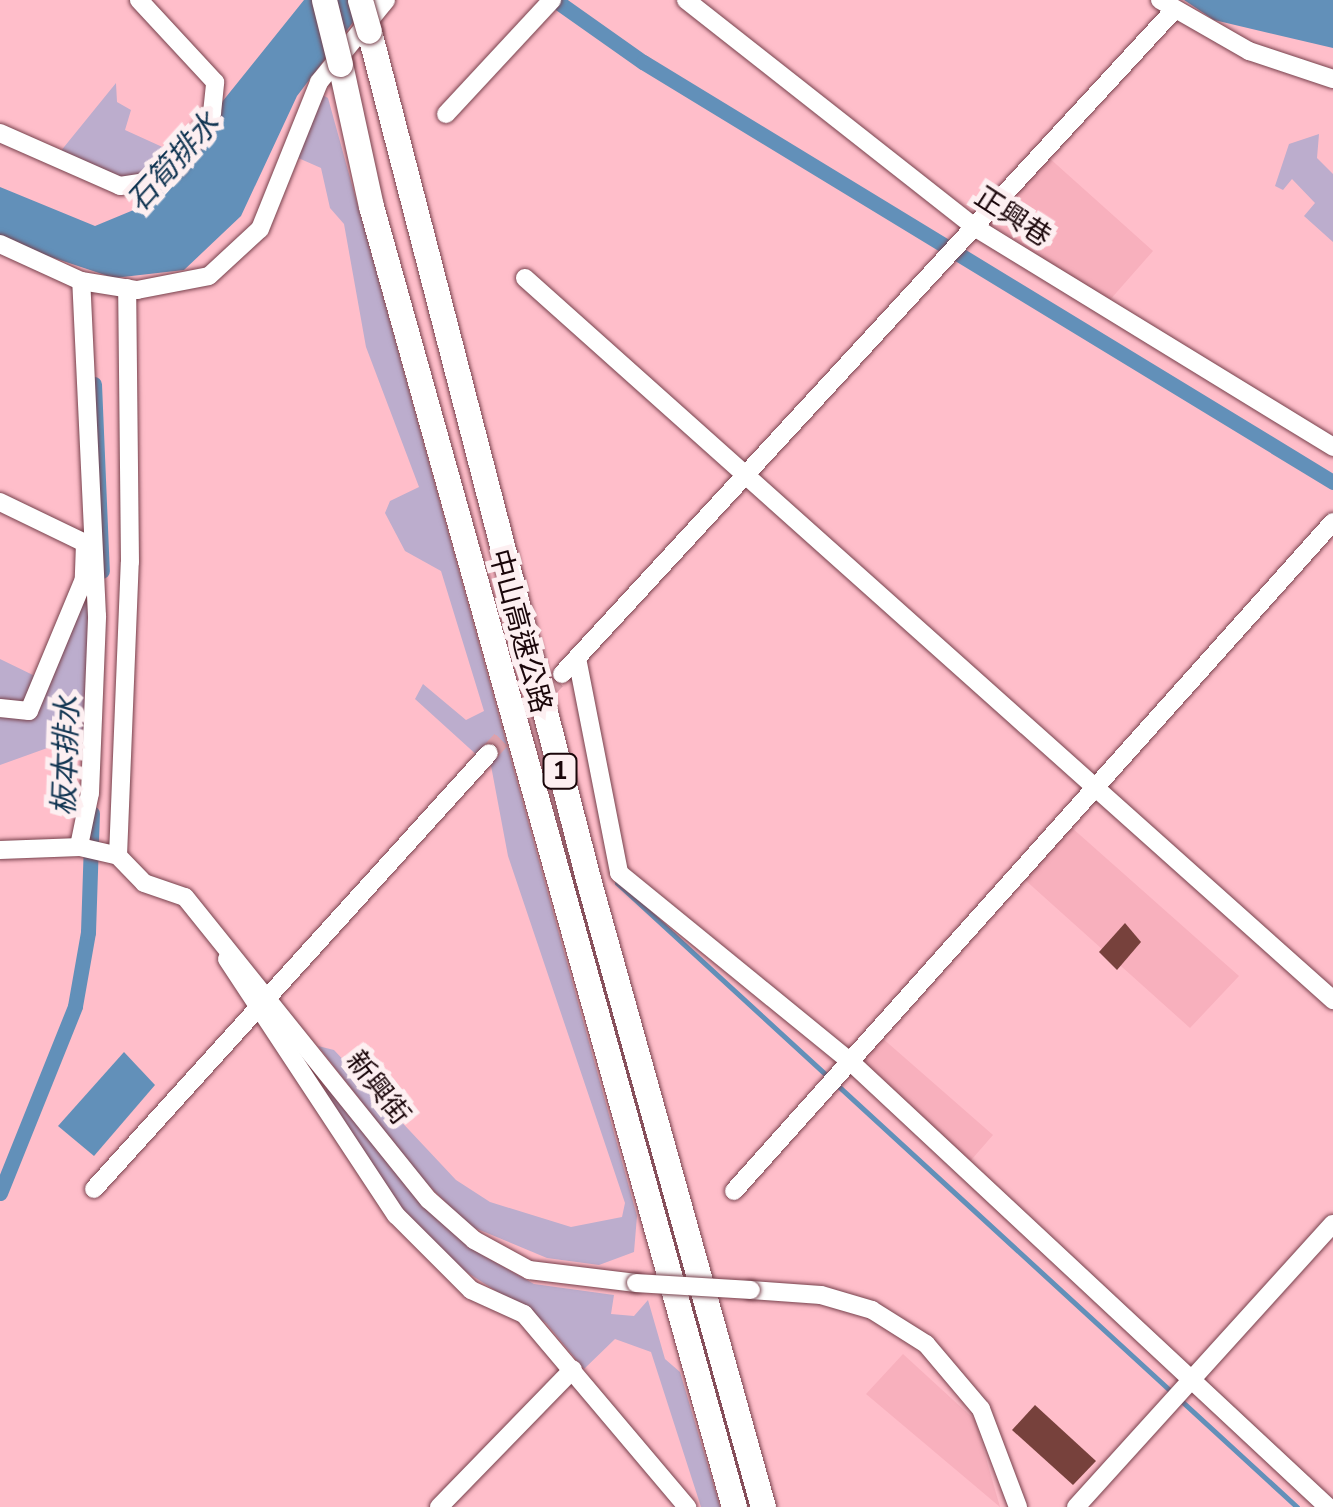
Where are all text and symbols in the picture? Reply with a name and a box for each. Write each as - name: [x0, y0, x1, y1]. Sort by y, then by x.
- water label: 石筍排水: [120, 106, 228, 220]
- street label: 正興巷: [969, 180, 1057, 254]
- street label: 中山高速公路: [482, 546, 558, 716]
- water label: 板本排水: [47, 695, 87, 817]
- road number: 1: [542, 751, 578, 791]
- street label: 新興街: [339, 1045, 417, 1131]

